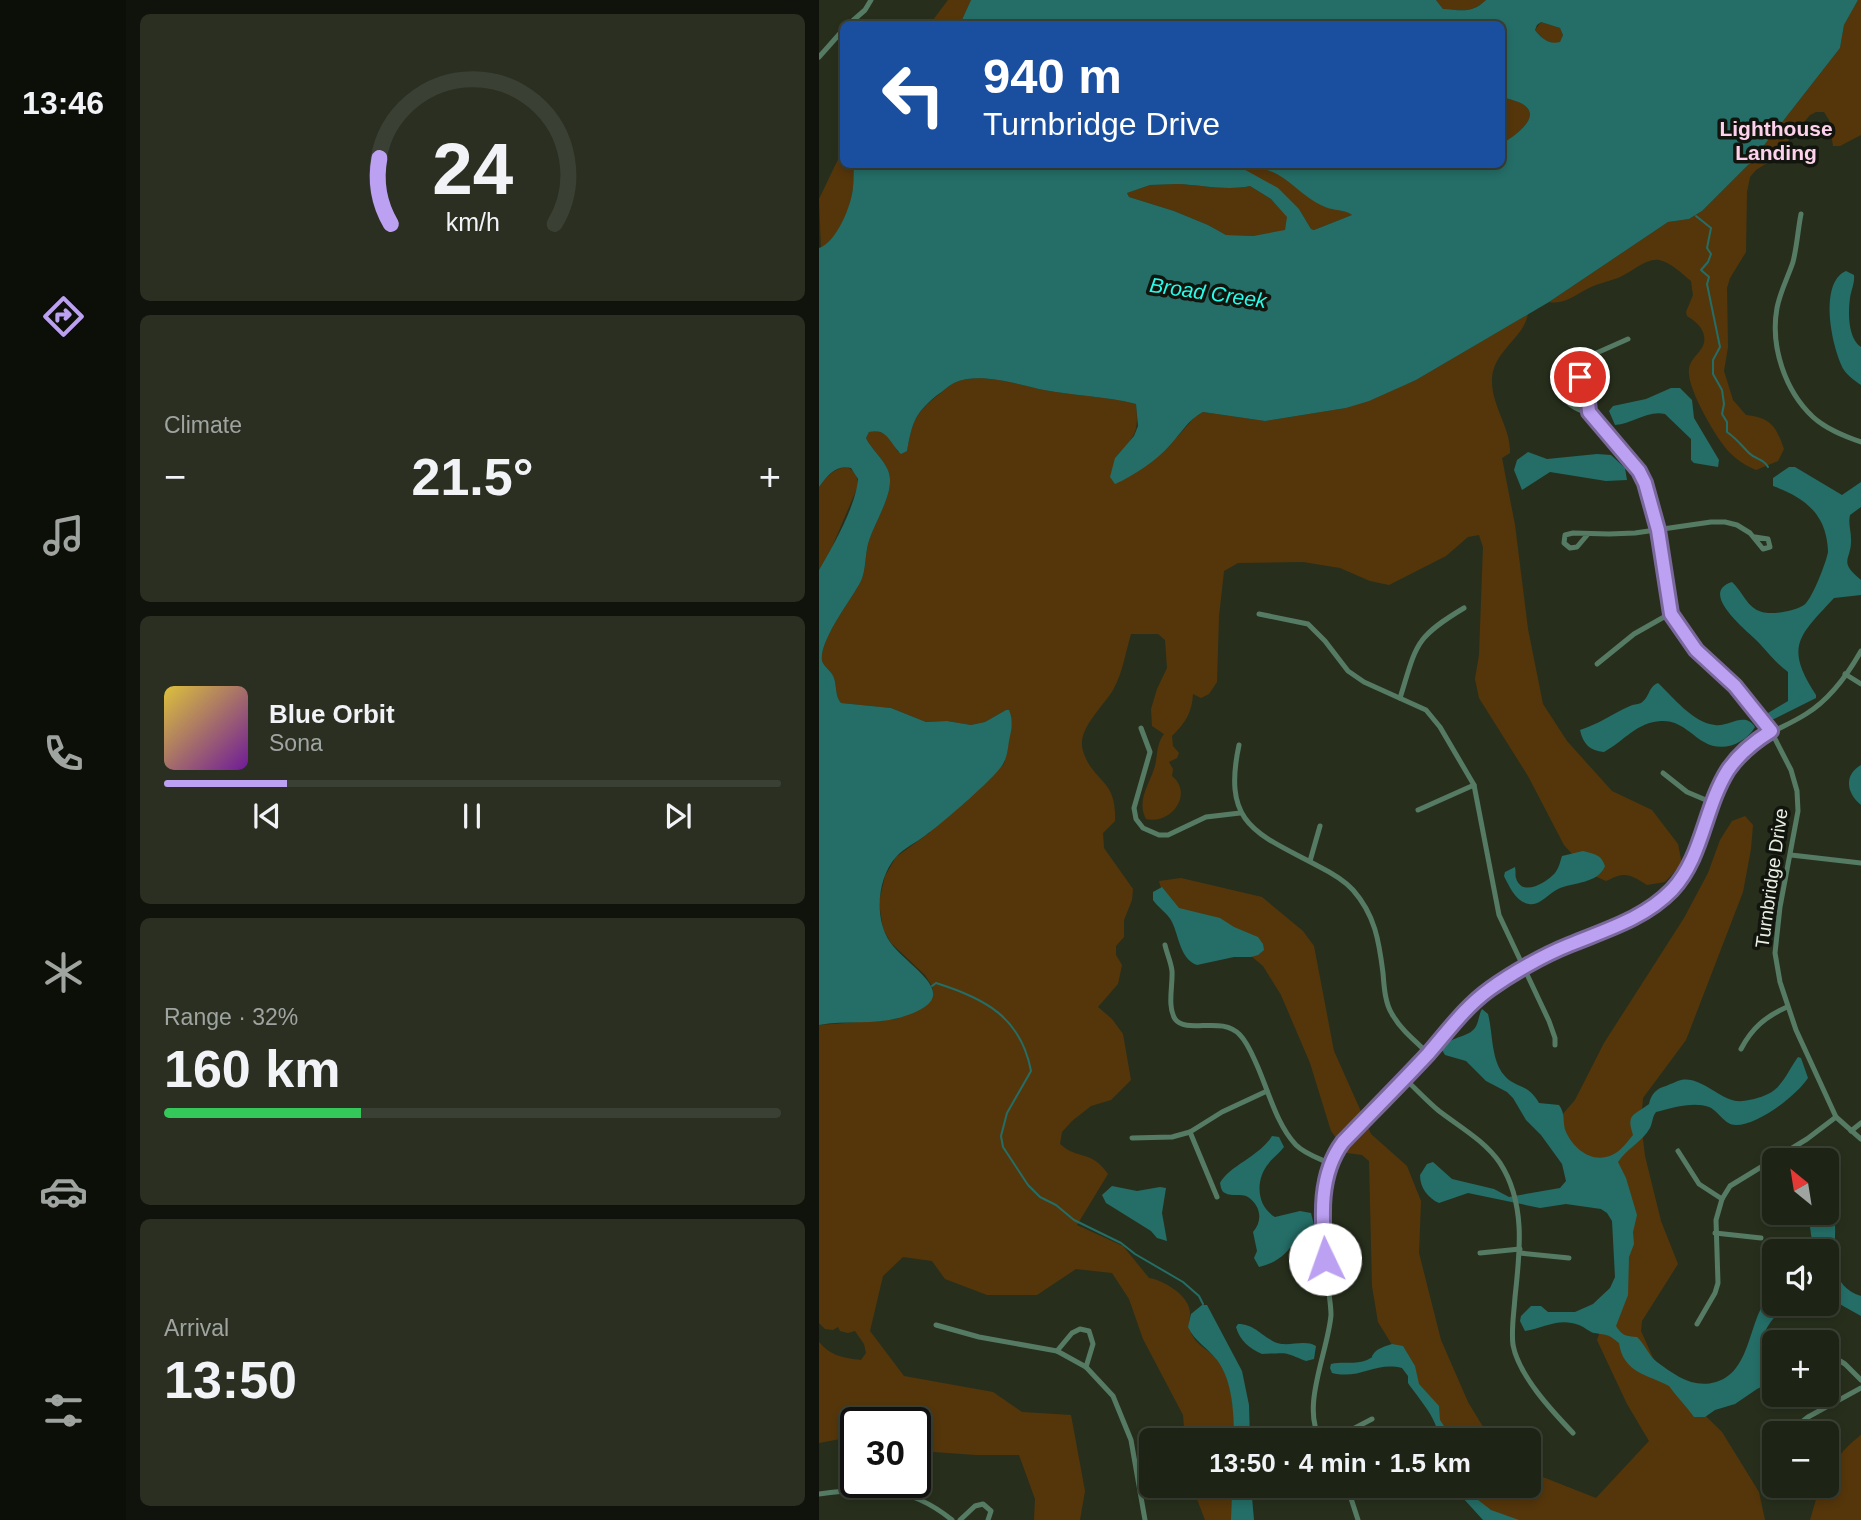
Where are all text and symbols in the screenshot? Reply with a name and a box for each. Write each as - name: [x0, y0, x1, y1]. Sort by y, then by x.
- icon: left: [868, 49, 959, 140]
- text: 940 m: [983, 49, 1122, 103]
- text: 13:46: [22, 85, 104, 121]
- text: Turnbridge Drive: [983, 106, 1220, 142]
- district label: Lighthouse Landing: [1719, 117, 1833, 164]
- text: 24: [432, 128, 513, 209]
- text: km/h: [445, 207, 500, 235]
- water label: Broad Creek: [1148, 273, 1270, 312]
- icon: directions: [39, 292, 88, 341]
- pin: [1550, 347, 1610, 407]
- icon: arrive: [1561, 358, 1599, 396]
- text: Climate: [164, 412, 242, 438]
- text: 21.5°: [411, 448, 534, 506]
- text: −: [164, 456, 186, 498]
- text: +: [759, 456, 781, 498]
- icon: music: [39, 511, 88, 560]
- text: Blue Orbit: [269, 699, 395, 729]
- icon: phone: [39, 729, 88, 778]
- text: Sona: [269, 730, 323, 756]
- icon: previous: [248, 797, 286, 835]
- icon: pause: [453, 797, 491, 835]
- icon: next: [659, 797, 697, 835]
- street label: Turnbridge Drive: [1751, 807, 1792, 949]
- icon: climate: [39, 948, 88, 997]
- text: Range · 32%: [164, 1004, 298, 1030]
- text: 160 km: [164, 1040, 340, 1098]
- north arrow: [1762, 1148, 1839, 1225]
- map controls: [1762, 1148, 1839, 1498]
- icon: car: [39, 1167, 88, 1216]
- position arrow: [1288, 1222, 1362, 1296]
- button: sound: [1762, 1239, 1839, 1316]
- text: Arrival: [164, 1315, 229, 1341]
- button: +: [1762, 1330, 1839, 1407]
- text: 13:50: [164, 1351, 297, 1409]
- icon: filters: [39, 1386, 88, 1435]
- speed limit sign: 30: [840, 1407, 931, 1498]
- button: −: [1762, 1421, 1839, 1498]
- text: 13:50 · 4 min · 1.5 km: [1209, 1448, 1471, 1478]

